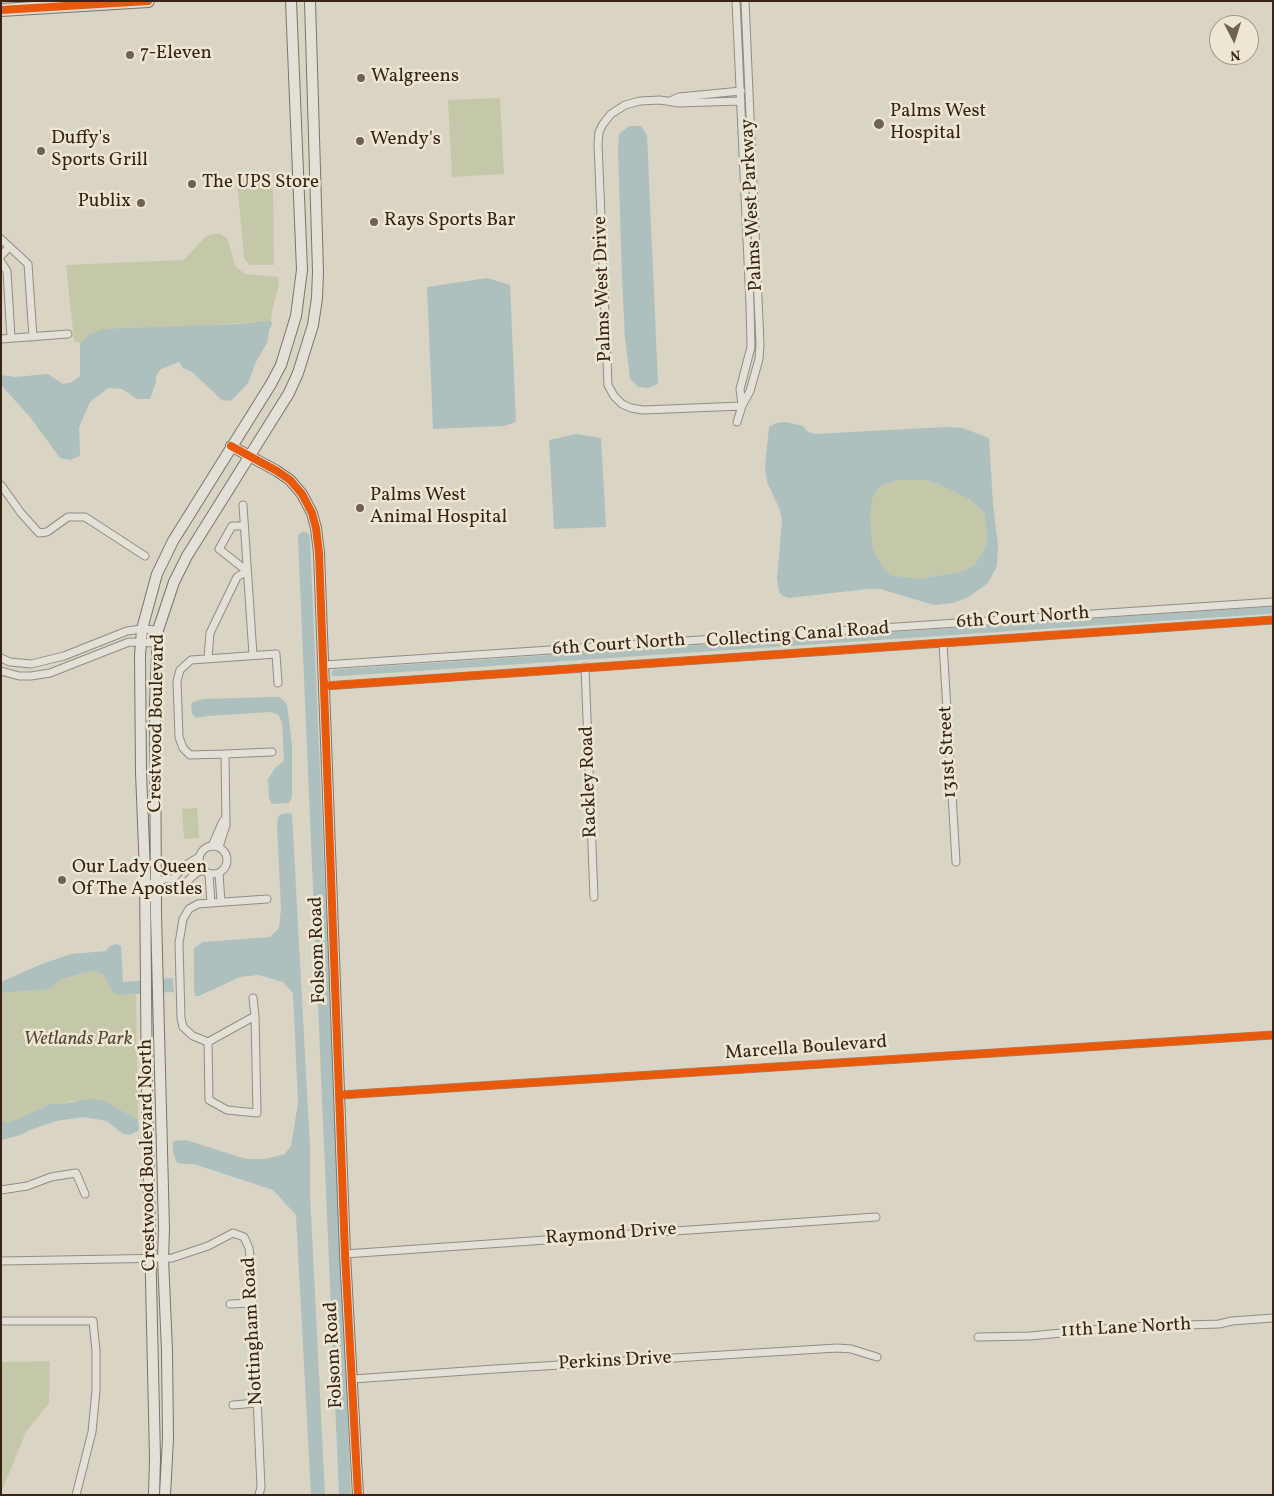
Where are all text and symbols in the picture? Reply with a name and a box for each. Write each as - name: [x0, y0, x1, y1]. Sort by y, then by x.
- north arrow: [1209, 15, 1259, 65]
- place label: 7-Eleven: [140, 44, 212, 66]
- text: N: [1229, 45, 1241, 64]
- marker: 7-Eleven: [124, 49, 136, 61]
- place label: Walgreens: [371, 67, 459, 89]
- marker: Walgreens: [355, 72, 367, 84]
- place label: Palms West Hospital: [890, 102, 986, 146]
- marker: Palms West Hospital: [872, 117, 886, 131]
- street label: Palms West Parkway: [737, 118, 769, 292]
- place label: Duffy's Sports Grill: [51, 129, 148, 173]
- place label: Wendy's: [370, 130, 441, 152]
- marker: Wendy's: [354, 135, 366, 147]
- marker: Duffy's Sports Grill: [35, 145, 47, 157]
- place label: The UPS Store: [202, 173, 319, 195]
- marker: The UPS Store: [186, 178, 198, 190]
- place label: Publix: [78, 192, 131, 214]
- marker: Publix: [135, 197, 147, 209]
- place label: Rays Sports Bar: [384, 211, 515, 233]
- street label: Palms West Drive: [590, 215, 618, 363]
- marker: Rays Sports Bar: [368, 216, 380, 228]
- place label: Palms West Animal Hospital: [370, 486, 507, 530]
- marker: Palms West Animal Hospital: [354, 502, 366, 514]
- street label: 6th Court North: [956, 603, 1090, 635]
- street label: Collecting Canal Road: [706, 618, 890, 654]
- street label: 6th Court North: [552, 630, 686, 662]
- street label: Crestwood Boulevard: [145, 633, 171, 813]
- street label: 131st Street: [935, 705, 963, 799]
- street label: Rackley Road: [577, 725, 603, 839]
- place label: Our Lady Queen Of The Apostles: [72, 858, 207, 902]
- marker: Our Lady Queen Of The Apostles: [56, 874, 68, 886]
- street label: Folsom Road: [306, 896, 332, 1004]
- park label: Wetlands Park: [24, 1030, 132, 1052]
- street label: Marcella Boulevard: [724, 1032, 888, 1066]
- street label: Crestwood Boulevard North: [136, 1038, 162, 1272]
- street label: Raymond Drive: [545, 1219, 677, 1251]
- street label: Nottingham Road: [239, 1256, 269, 1406]
- street label: Folsom Road: [321, 1301, 349, 1409]
- street label: 11th Lane North: [1060, 1314, 1192, 1344]
- street label: Perkins Drive: [558, 1348, 672, 1376]

